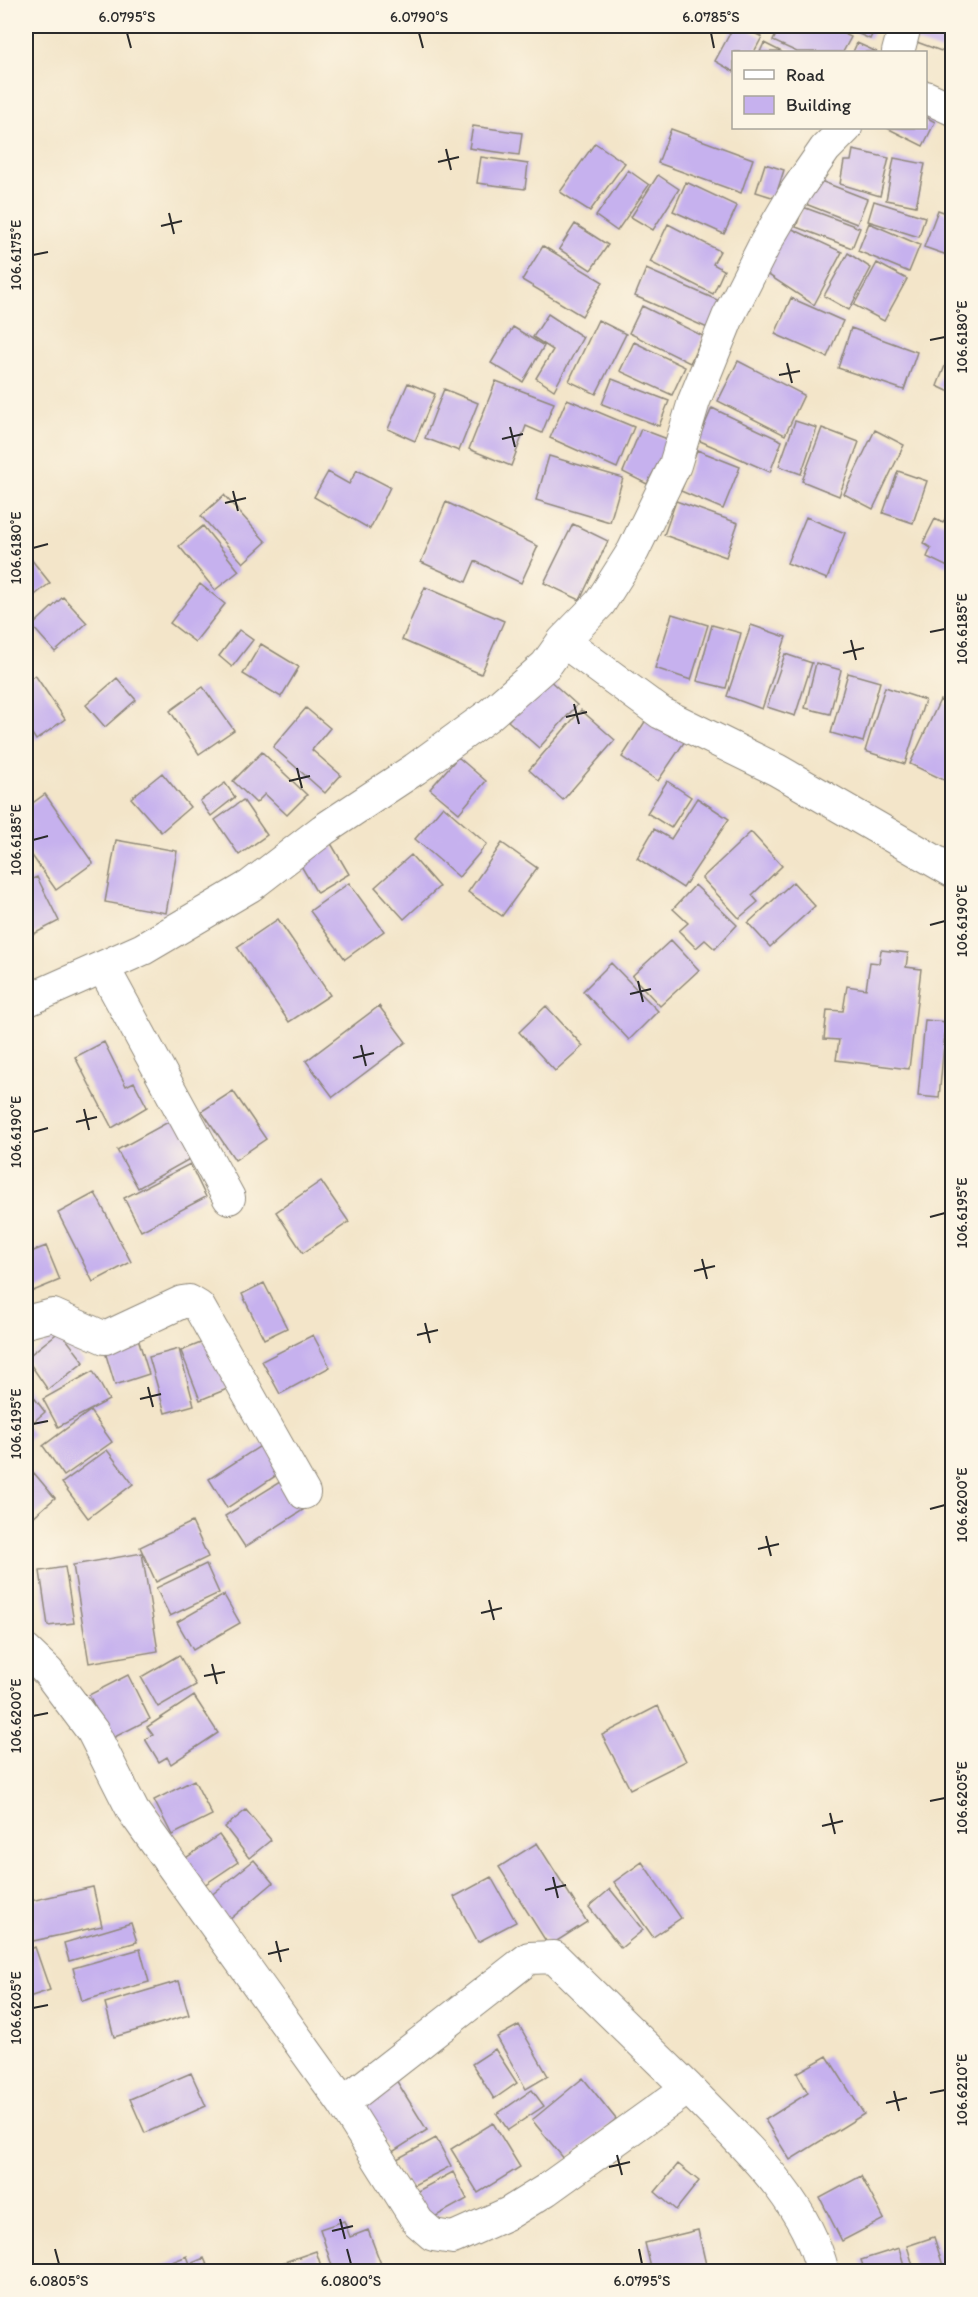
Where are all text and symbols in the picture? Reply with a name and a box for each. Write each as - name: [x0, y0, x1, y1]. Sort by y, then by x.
- text: 6.0795°S: [99, 8, 155, 26]
- text: 6.0790°S: [390, 8, 448, 26]
- text: 6.0785°S: [682, 8, 740, 26]
- legend: [732, 51, 927, 129]
- text: Road: [786, 64, 825, 86]
- text: Building: [786, 94, 852, 116]
- text: 106.6175°E: [7, 220, 25, 290]
- text: 106.6180°E: [953, 301, 971, 373]
- text: 106.6180°E: [7, 512, 25, 584]
- text: 106.6185°E: [953, 593, 971, 665]
- text: 106.6185°E: [7, 804, 25, 876]
- text: 106.6190°E: [953, 885, 971, 957]
- text: 106.6190°E: [7, 1096, 25, 1168]
- text: 106.6195°E: [953, 1177, 971, 1249]
- text: 106.6195°E: [7, 1388, 25, 1460]
- text: 106.6200°E: [953, 1468, 971, 1542]
- text: 106.6200°E: [7, 1679, 25, 1753]
- text: 106.6205°E: [953, 1761, 971, 1835]
- text: 106.6205°E: [7, 1971, 25, 2045]
- text: 106.6210°E: [953, 2054, 971, 2126]
- text: 6.0805°S: [29, 2272, 89, 2290]
- text: 6.0800°S: [321, 2272, 381, 2290]
- text: 6.0795°S: [614, 2272, 670, 2290]

